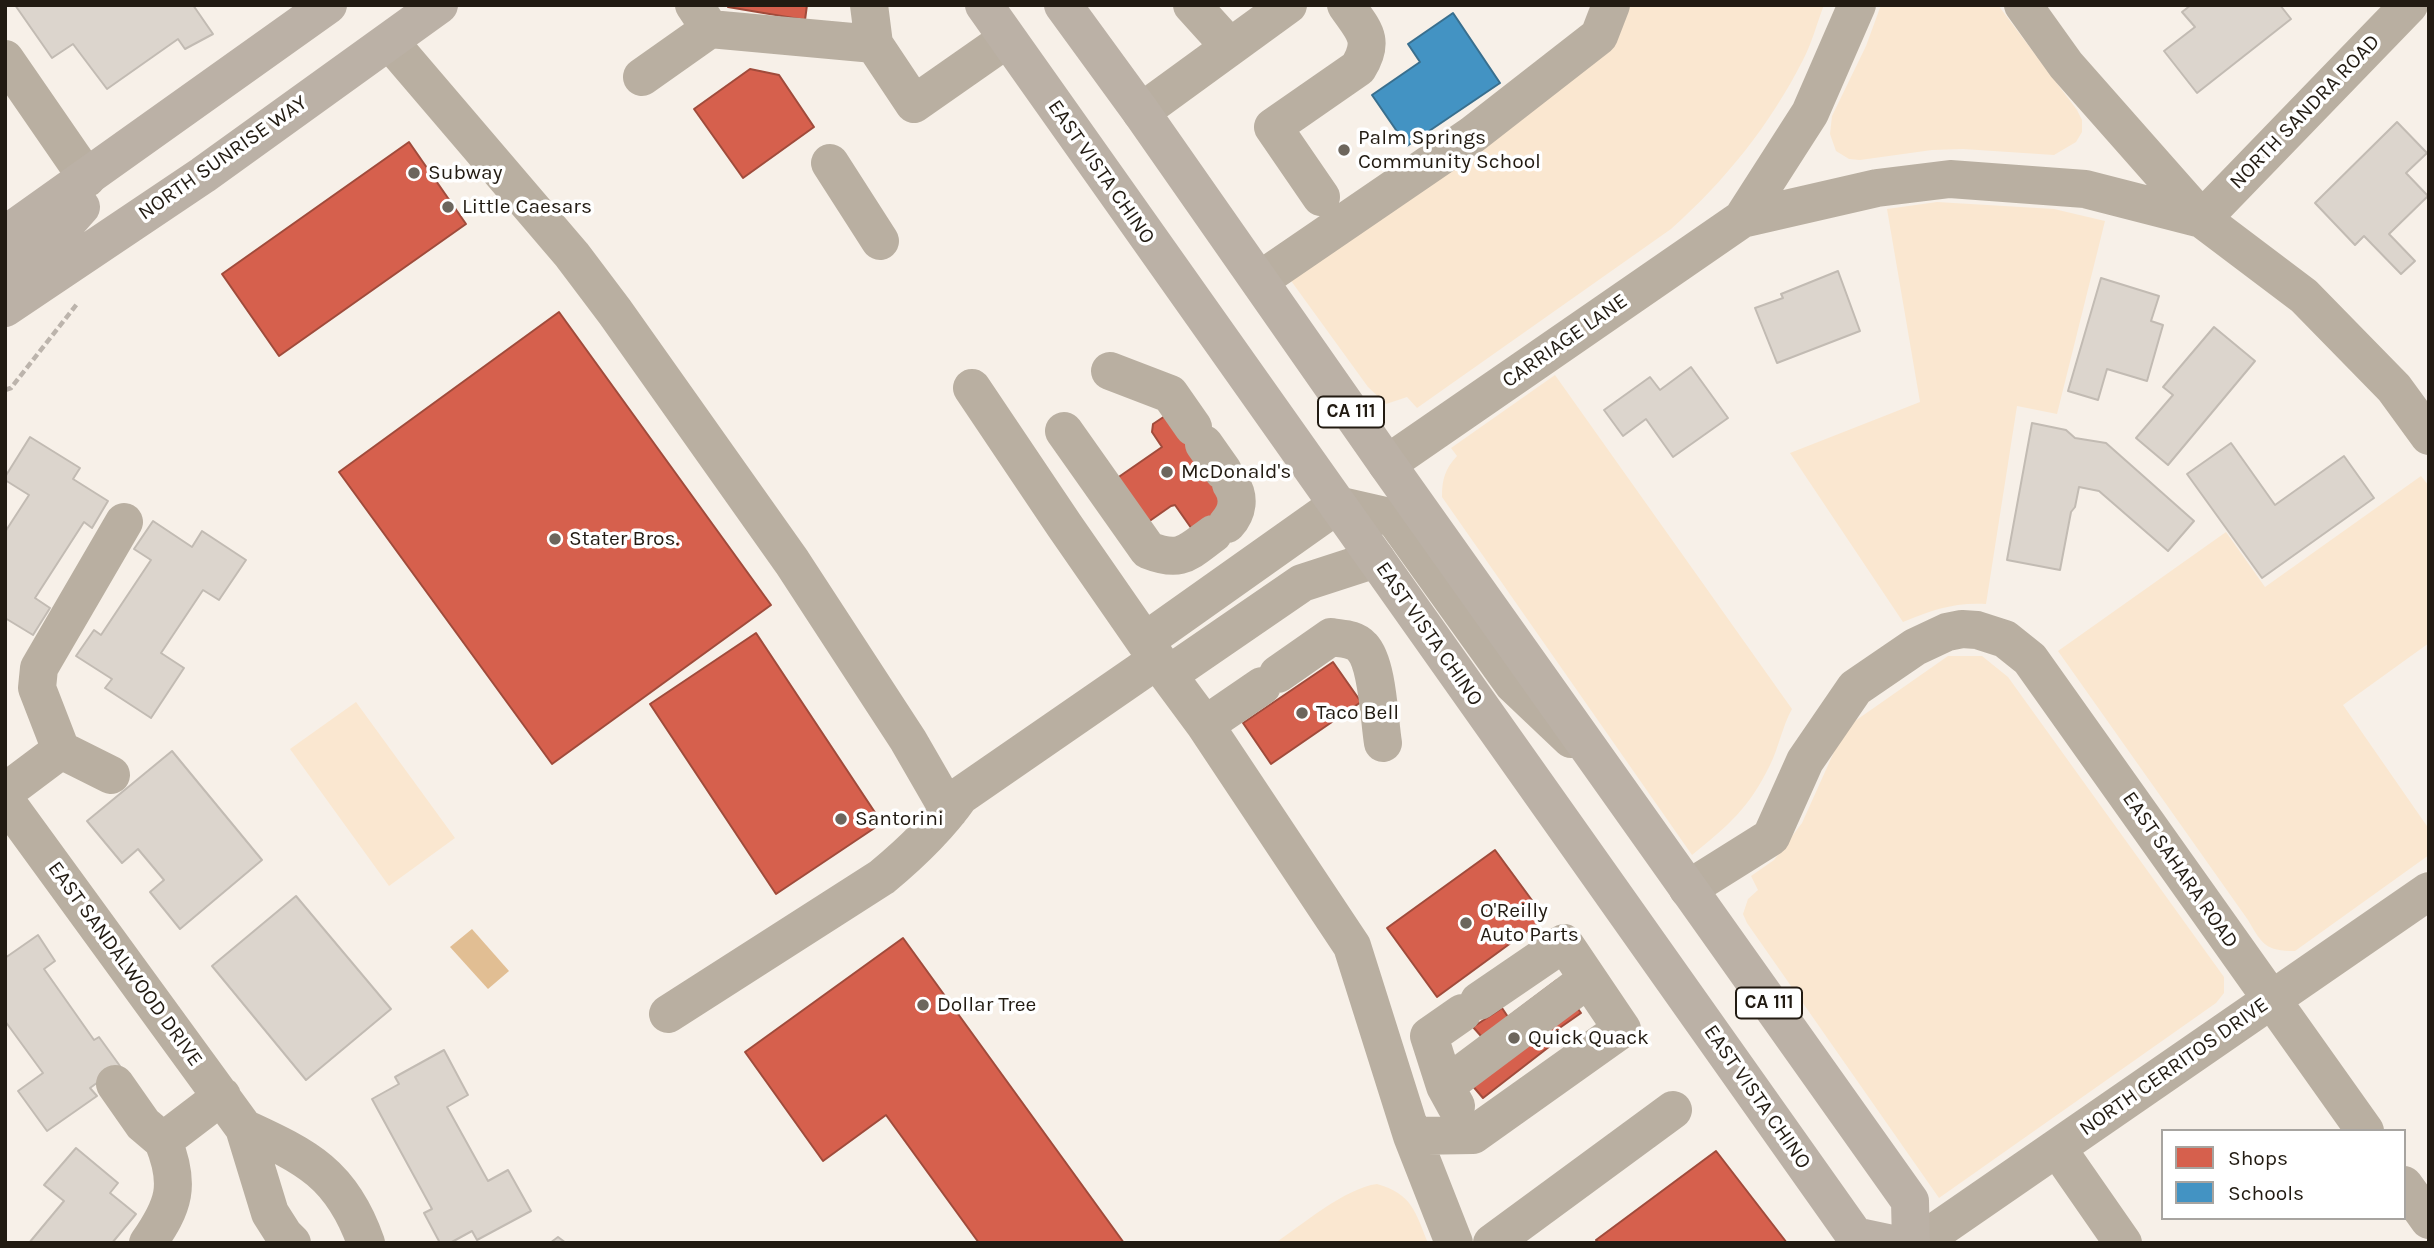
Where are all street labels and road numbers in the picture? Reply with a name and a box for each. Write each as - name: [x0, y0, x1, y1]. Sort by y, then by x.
- street label: NORTH SANDRA ROAD: [2225, 29, 2385, 195]
- street label: NORTH SUNRISE WAY: [134, 90, 312, 226]
- street label: EAST VISTA CHINO: [1042, 95, 1160, 249]
- street label: CARRIAGE LANE: [1498, 289, 1632, 393]
- road number: CA 111: [1318, 396, 1384, 428]
- street label: EAST VISTA CHINO: [1370, 557, 1488, 711]
- street label: EAST SAHARA ROAD: [2117, 787, 2243, 953]
- street label: EAST SANDALWOOD DRIVE: [42, 857, 208, 1071]
- road number: CA 111: [1736, 987, 1802, 1018]
- street label: NORTH CERRITOS DRIVE: [2075, 992, 2273, 1142]
- street label: EAST VISTA CHINO: [1698, 1020, 1816, 1174]

